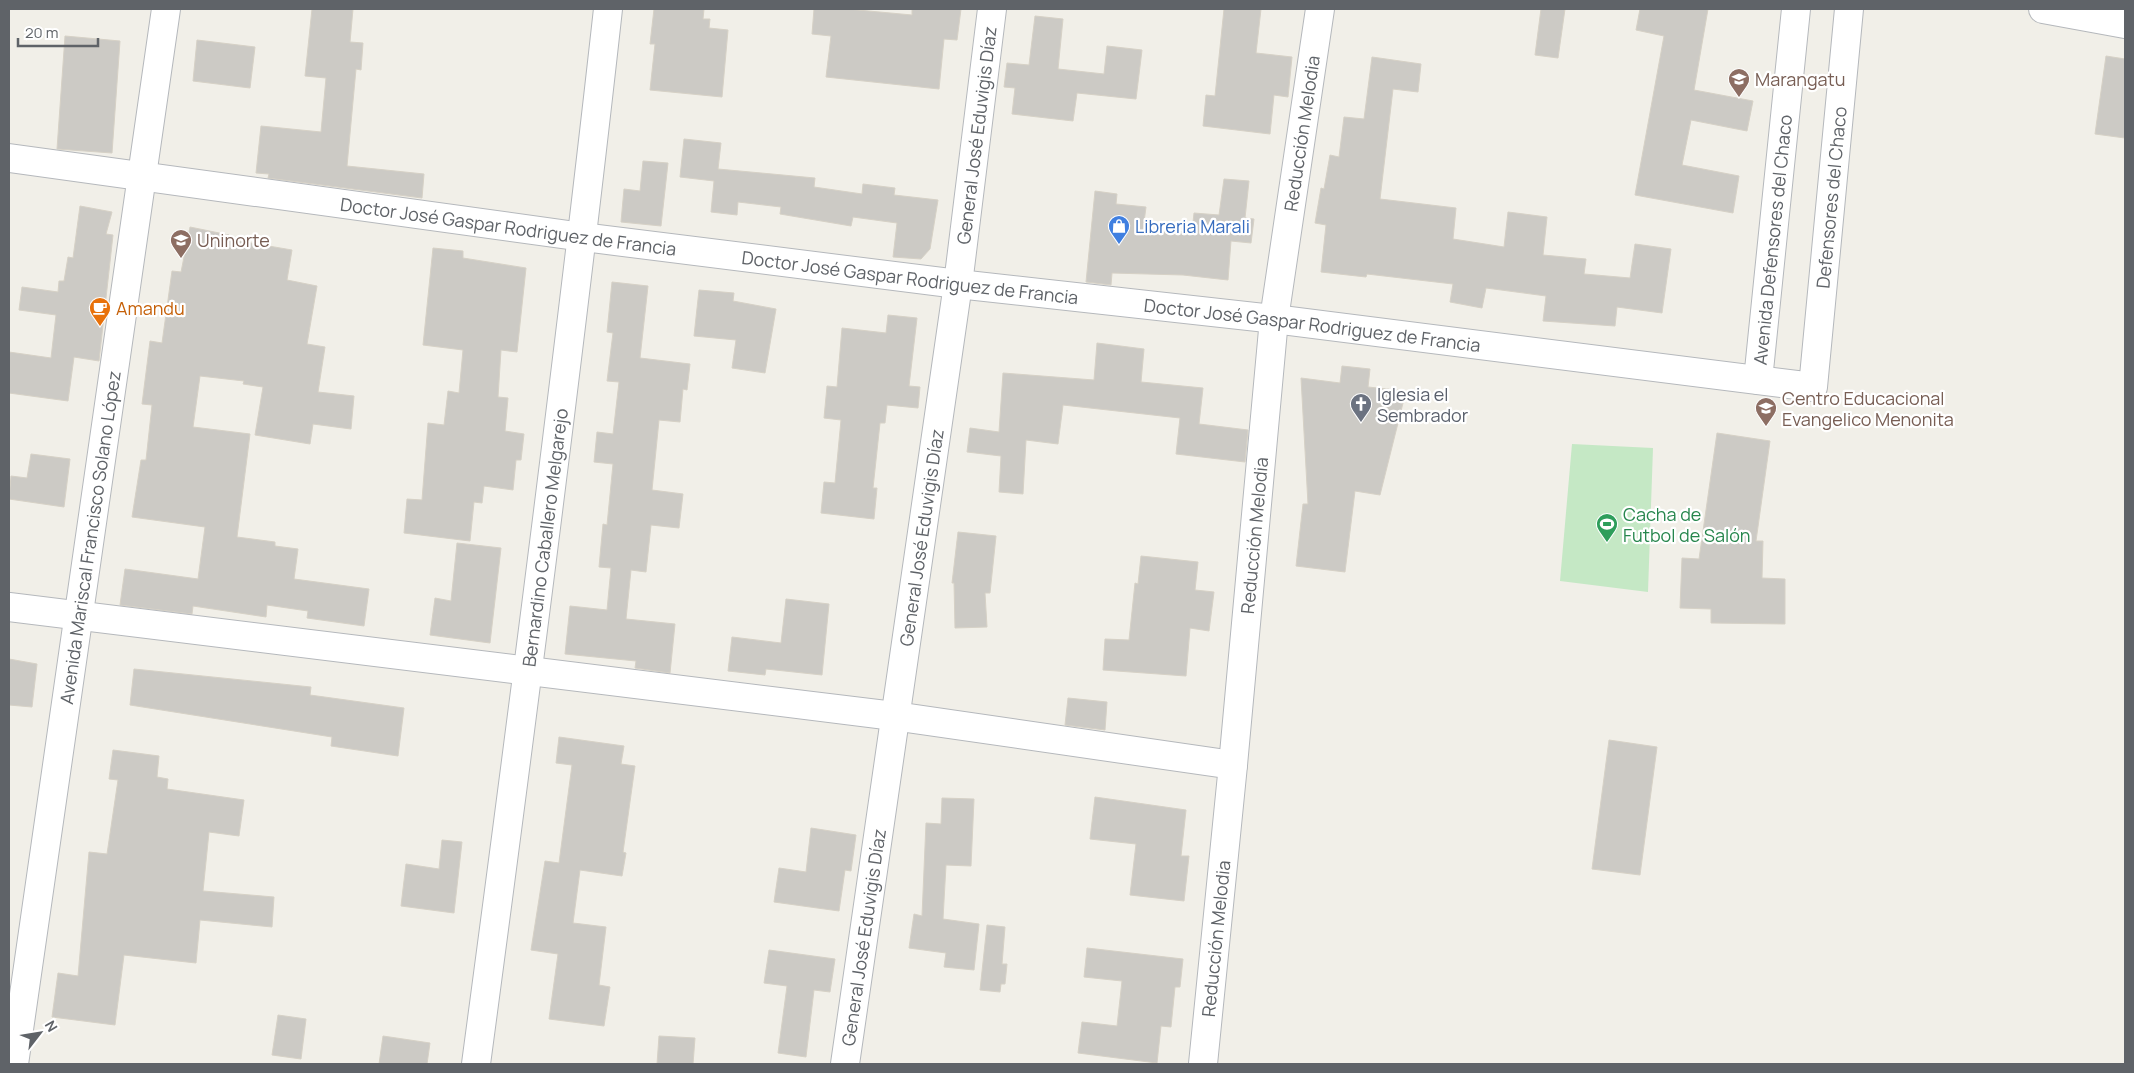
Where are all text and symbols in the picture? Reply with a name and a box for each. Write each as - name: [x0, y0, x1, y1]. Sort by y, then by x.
- scale bar: [18, 15, 98, 47]
- text: 20 m: [25, 22, 58, 43]
- street label: General José Eduvigis Díaz: [951, 25, 1002, 246]
- street label: Reducción Melodia: [1278, 54, 1325, 213]
- school or university icon: Marangatu: [1727, 67, 1751, 98]
- place label: Marangatu: [1755, 67, 1846, 91]
- street label: Defensores del Chaco: [1810, 105, 1852, 289]
- street label: Avenida Defensores del Chaco: [1748, 113, 1797, 366]
- street label: Doctor José Gaspar Rodriguez de Francia: [339, 192, 678, 261]
- shop icon: Libreria Marali: [1107, 214, 1131, 245]
- place label: Libreria Marali: [1135, 214, 1250, 238]
- school or university icon: Uninorte: [169, 228, 193, 259]
- place label: Uninorte: [197, 228, 270, 252]
- street label: Doctor José Gaspar Rodriguez de Francia: [740, 245, 1080, 309]
- street label: Doctor José Gaspar Rodriguez de Francia: [1143, 293, 1482, 357]
- cafe icon: Amandu: [88, 296, 112, 327]
- place label: Amandu: [116, 296, 185, 320]
- street label: Avenida Mariscal Francisco Solano López: [54, 369, 126, 706]
- place label: Iglesia el Sembrador: [1377, 382, 1469, 427]
- place label: Centro Educacional Evangelico Menonita: [1782, 386, 1954, 431]
- church icon: Iglesia el Sembrador: [1349, 392, 1373, 423]
- school or university icon: Centro Educacional Evangelico Menonita: [1754, 396, 1778, 427]
- street label: Bernardino Caballero Melgarejo: [517, 407, 573, 668]
- street label: General José Eduvigis Díaz: [894, 427, 949, 648]
- street label: Reducción Melodia: [1235, 456, 1273, 615]
- place label: Cacha de Futbol de Salón: [1623, 502, 1751, 547]
- sports icon: Cacha de Futbol de Salón: [1595, 512, 1619, 543]
- street label: General José Eduvigis Díaz: [836, 827, 891, 1048]
- street label: Reducción Melodia: [1196, 859, 1235, 1018]
- north arrow: [15, 1008, 65, 1058]
- text: N: [41, 1017, 62, 1035]

